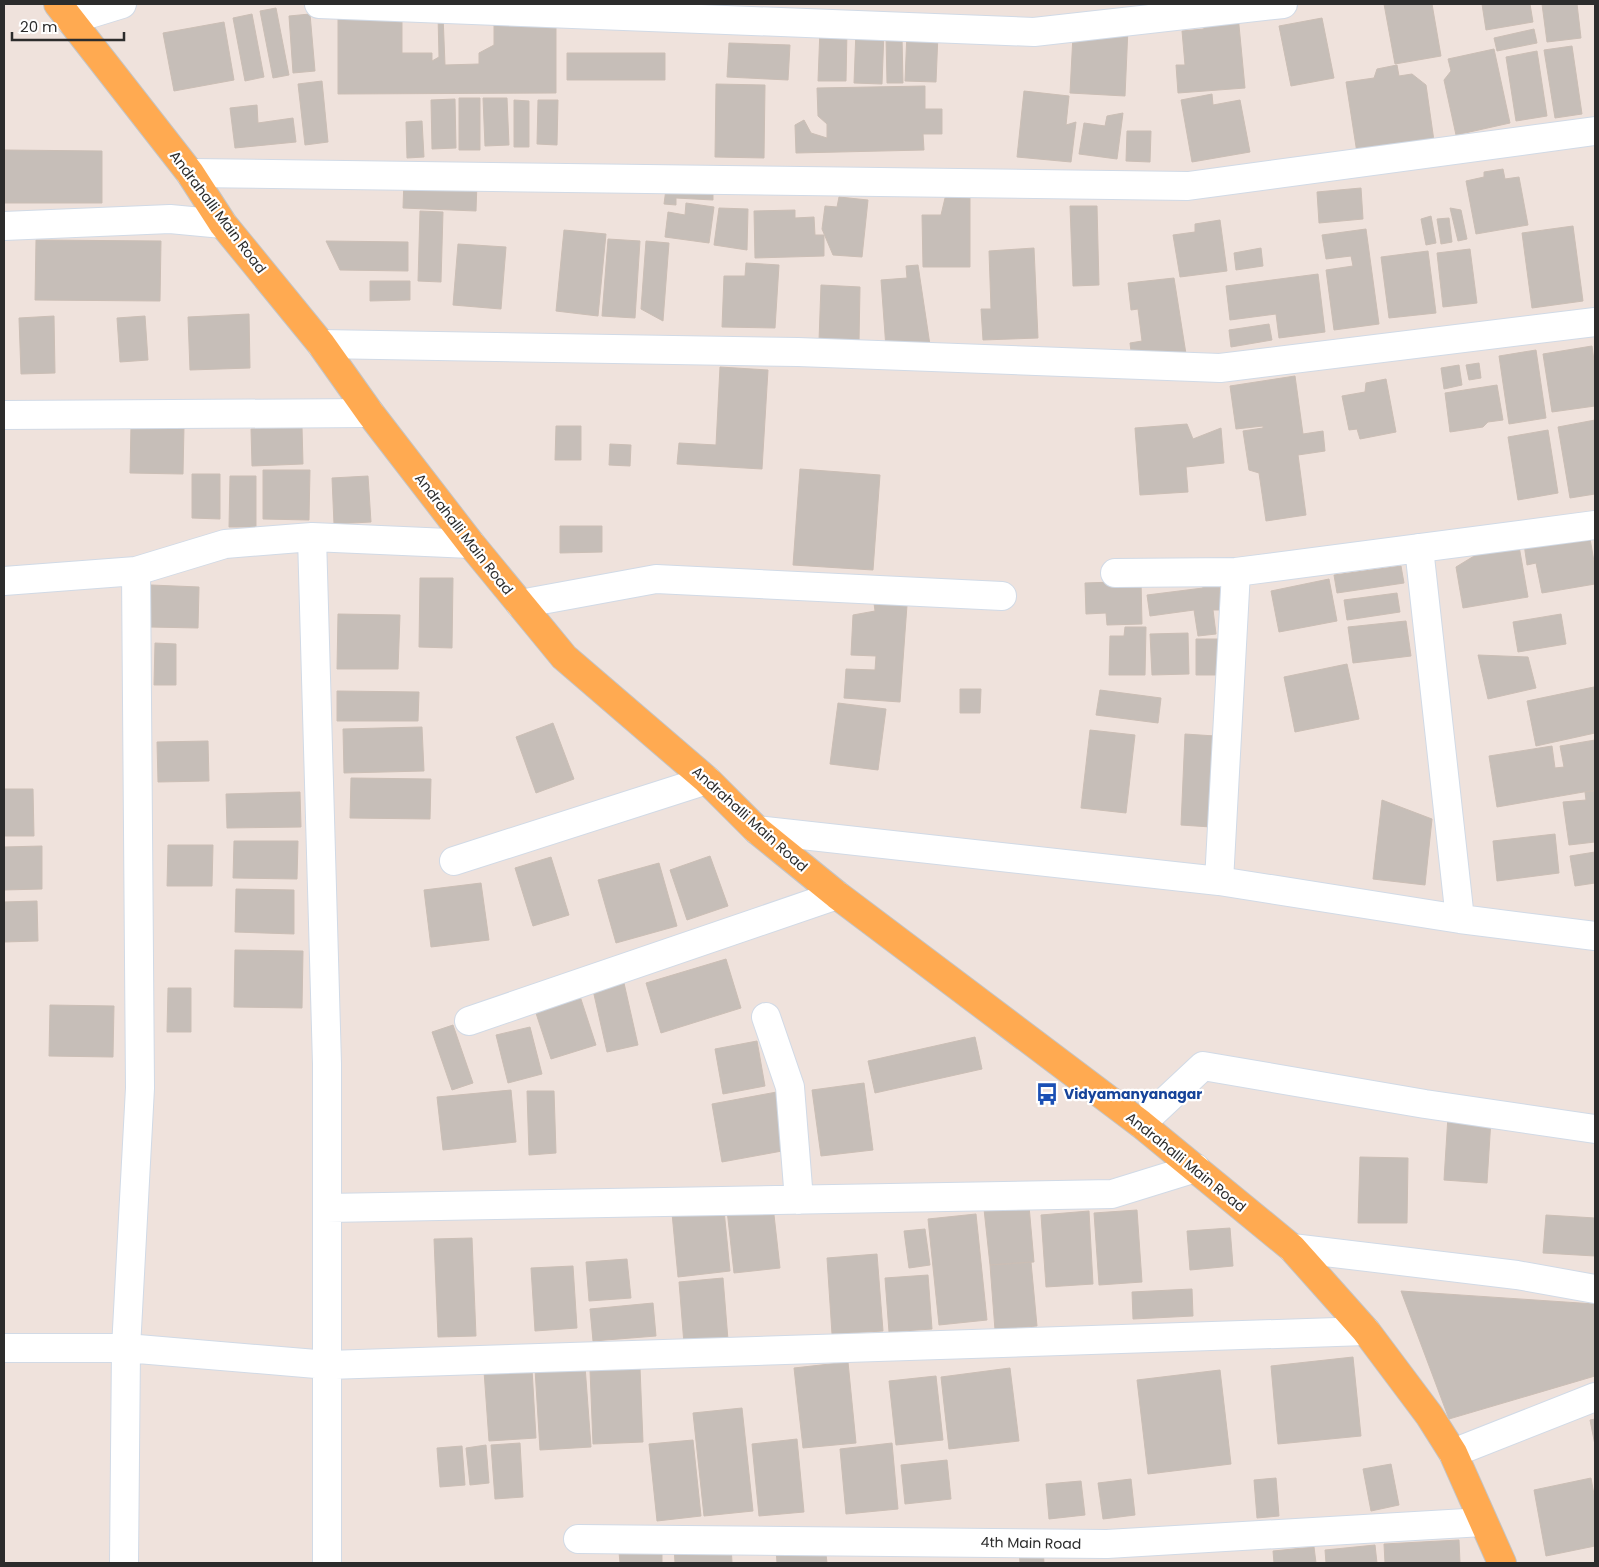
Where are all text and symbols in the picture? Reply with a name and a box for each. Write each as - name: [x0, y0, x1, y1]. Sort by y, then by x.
- scale bar: [12, 10, 125, 42]
- text: 20 m: [20, 16, 58, 37]
- street label: Andrahalli Main Road: [165, 146, 271, 278]
- street label: Andrahalli Main Road: [410, 469, 518, 599]
- street label: Andrahalli Main Road: [688, 762, 812, 876]
- bus stop icon: Vidyamanyanagar: [1034, 1081, 1060, 1107]
- place label: Vidyamanyanagar: [1064, 1084, 1202, 1104]
- street label: Andrahalli Main Road: [1122, 1107, 1250, 1217]
- street label: 4th Main Road: [980, 1532, 1082, 1554]

